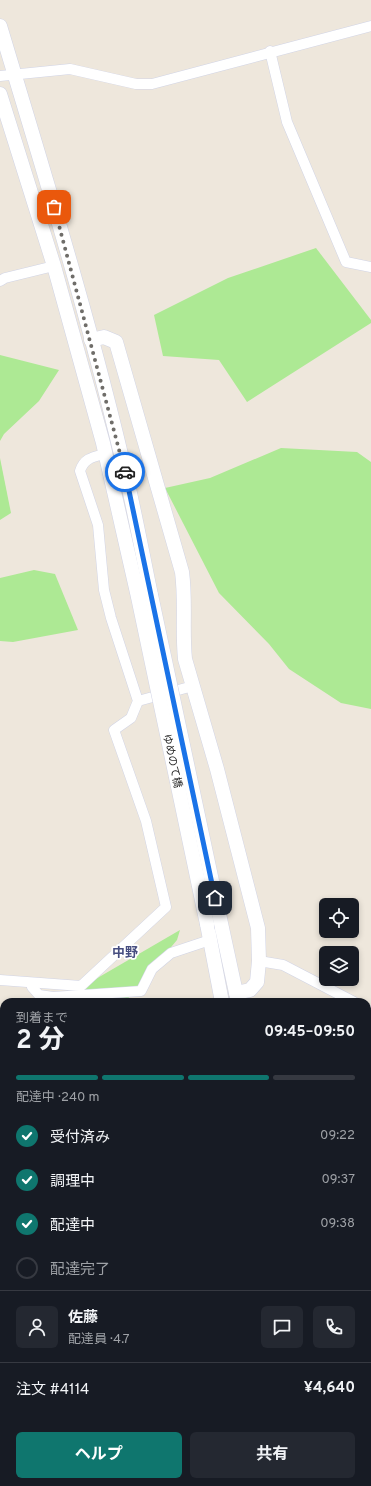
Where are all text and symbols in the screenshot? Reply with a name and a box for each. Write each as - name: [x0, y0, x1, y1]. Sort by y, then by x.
- pin: [37, 190, 71, 224]
- icon: bag: [43, 196, 65, 218]
- courier: [105, 452, 145, 492]
- icon: car: [114, 461, 136, 483]
- street label: ゆめのて橋: [159, 733, 185, 789]
- pin: [198, 881, 232, 915]
- icon: home: [204, 887, 226, 909]
- map controls: [319, 898, 359, 986]
- button: locate: [319, 898, 359, 938]
- district label: 中野: [112, 945, 138, 962]
- button: layers: [319, 946, 359, 986]
- text: 到着まで: [16, 1011, 68, 1027]
- text: 09:45–09:50: [264, 1023, 355, 1042]
- text: 2 分: [16, 1025, 64, 1058]
- text: 配達中 · 240 m: [16, 1090, 99, 1106]
- icon: check: [16, 1125, 38, 1147]
- text: 09:22: [320, 1128, 355, 1144]
- text: 受付済み: [50, 1129, 110, 1148]
- icon: check: [16, 1169, 38, 1191]
- text: 09:37: [321, 1172, 355, 1188]
- text: 調理中: [50, 1173, 95, 1192]
- icon: check: [16, 1213, 38, 1235]
- text: 09:38: [320, 1216, 355, 1232]
- text: 配達中: [50, 1217, 95, 1236]
- text: 配達完了: [50, 1261, 110, 1280]
- button: person: [16, 1306, 58, 1348]
- button: chat: [261, 1306, 303, 1348]
- button: phone: [313, 1306, 355, 1348]
- text: 佐藤: [68, 1309, 98, 1328]
- text: 配達員 · 4.7: [68, 1332, 130, 1348]
- text: ¥4,640: [304, 1379, 355, 1398]
- text: 注文 #4114: [16, 1381, 89, 1400]
- button: ヘルプ: [16, 1432, 182, 1478]
- button: 共有: [190, 1432, 355, 1478]

